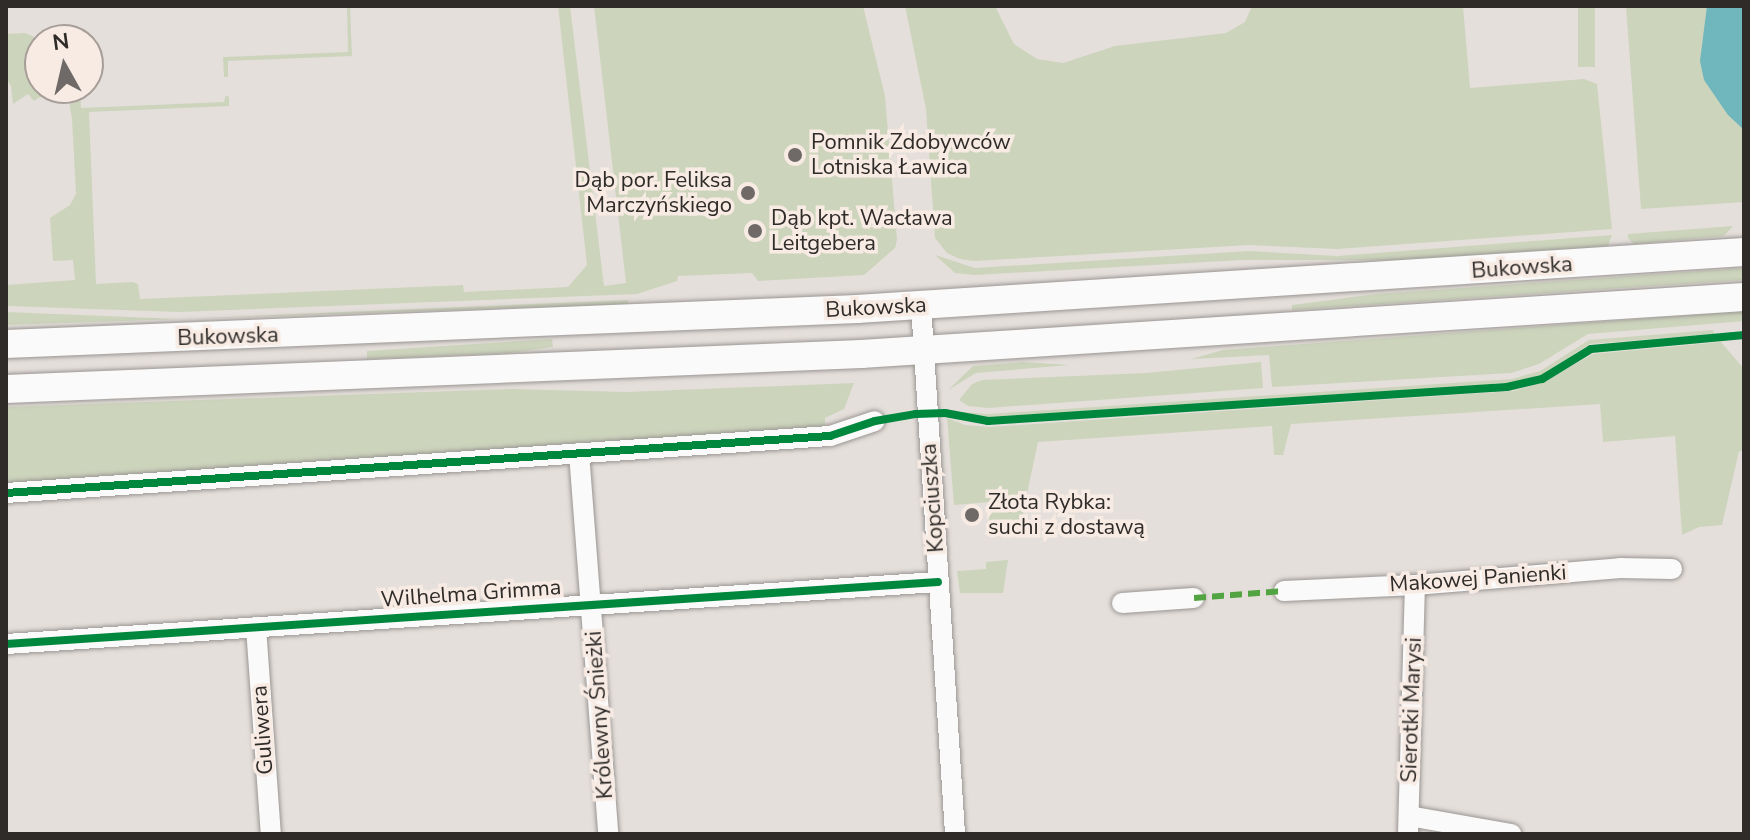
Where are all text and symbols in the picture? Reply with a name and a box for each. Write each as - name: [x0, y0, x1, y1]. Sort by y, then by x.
- north arrow: [24, 24, 104, 104]
- text: N: [51, 26, 71, 58]
- place label: Pomnik Zdobywców Lotniska Ławica: [811, 129, 1011, 180]
- marker: Pomnik Zdobywców Lotniska Ławica: [786, 146, 804, 164]
- place label: Dąb por. Feliksa Marczyńskiego: [574, 167, 732, 218]
- marker: Dąb por. Feliksa Marczyńskiego: [739, 184, 757, 202]
- place label: Dąb kpt. Wacława Leitgebera: [771, 205, 953, 256]
- marker: Dąb kpt. Wacława Leitgebera: [746, 222, 764, 240]
- street label: Bukowska: [1470, 251, 1574, 285]
- street label: Bukowska: [825, 292, 927, 324]
- street label: Bukowska: [177, 322, 279, 352]
- street label: Kopciuszka: [916, 443, 950, 553]
- place label: Złota Rybka: suchi z dostawą: [988, 489, 1145, 540]
- marker: Złota Rybka: suchi z dostawą: [963, 506, 981, 524]
- street label: Makowej Panienki: [1389, 560, 1567, 598]
- street label: Wilhelma Grimma: [380, 575, 562, 613]
- street label: Królewny Śnieżki: [581, 630, 619, 800]
- street label: Sierotki Marysi: [1396, 637, 1428, 783]
- street label: Guliwera: [247, 684, 279, 776]

